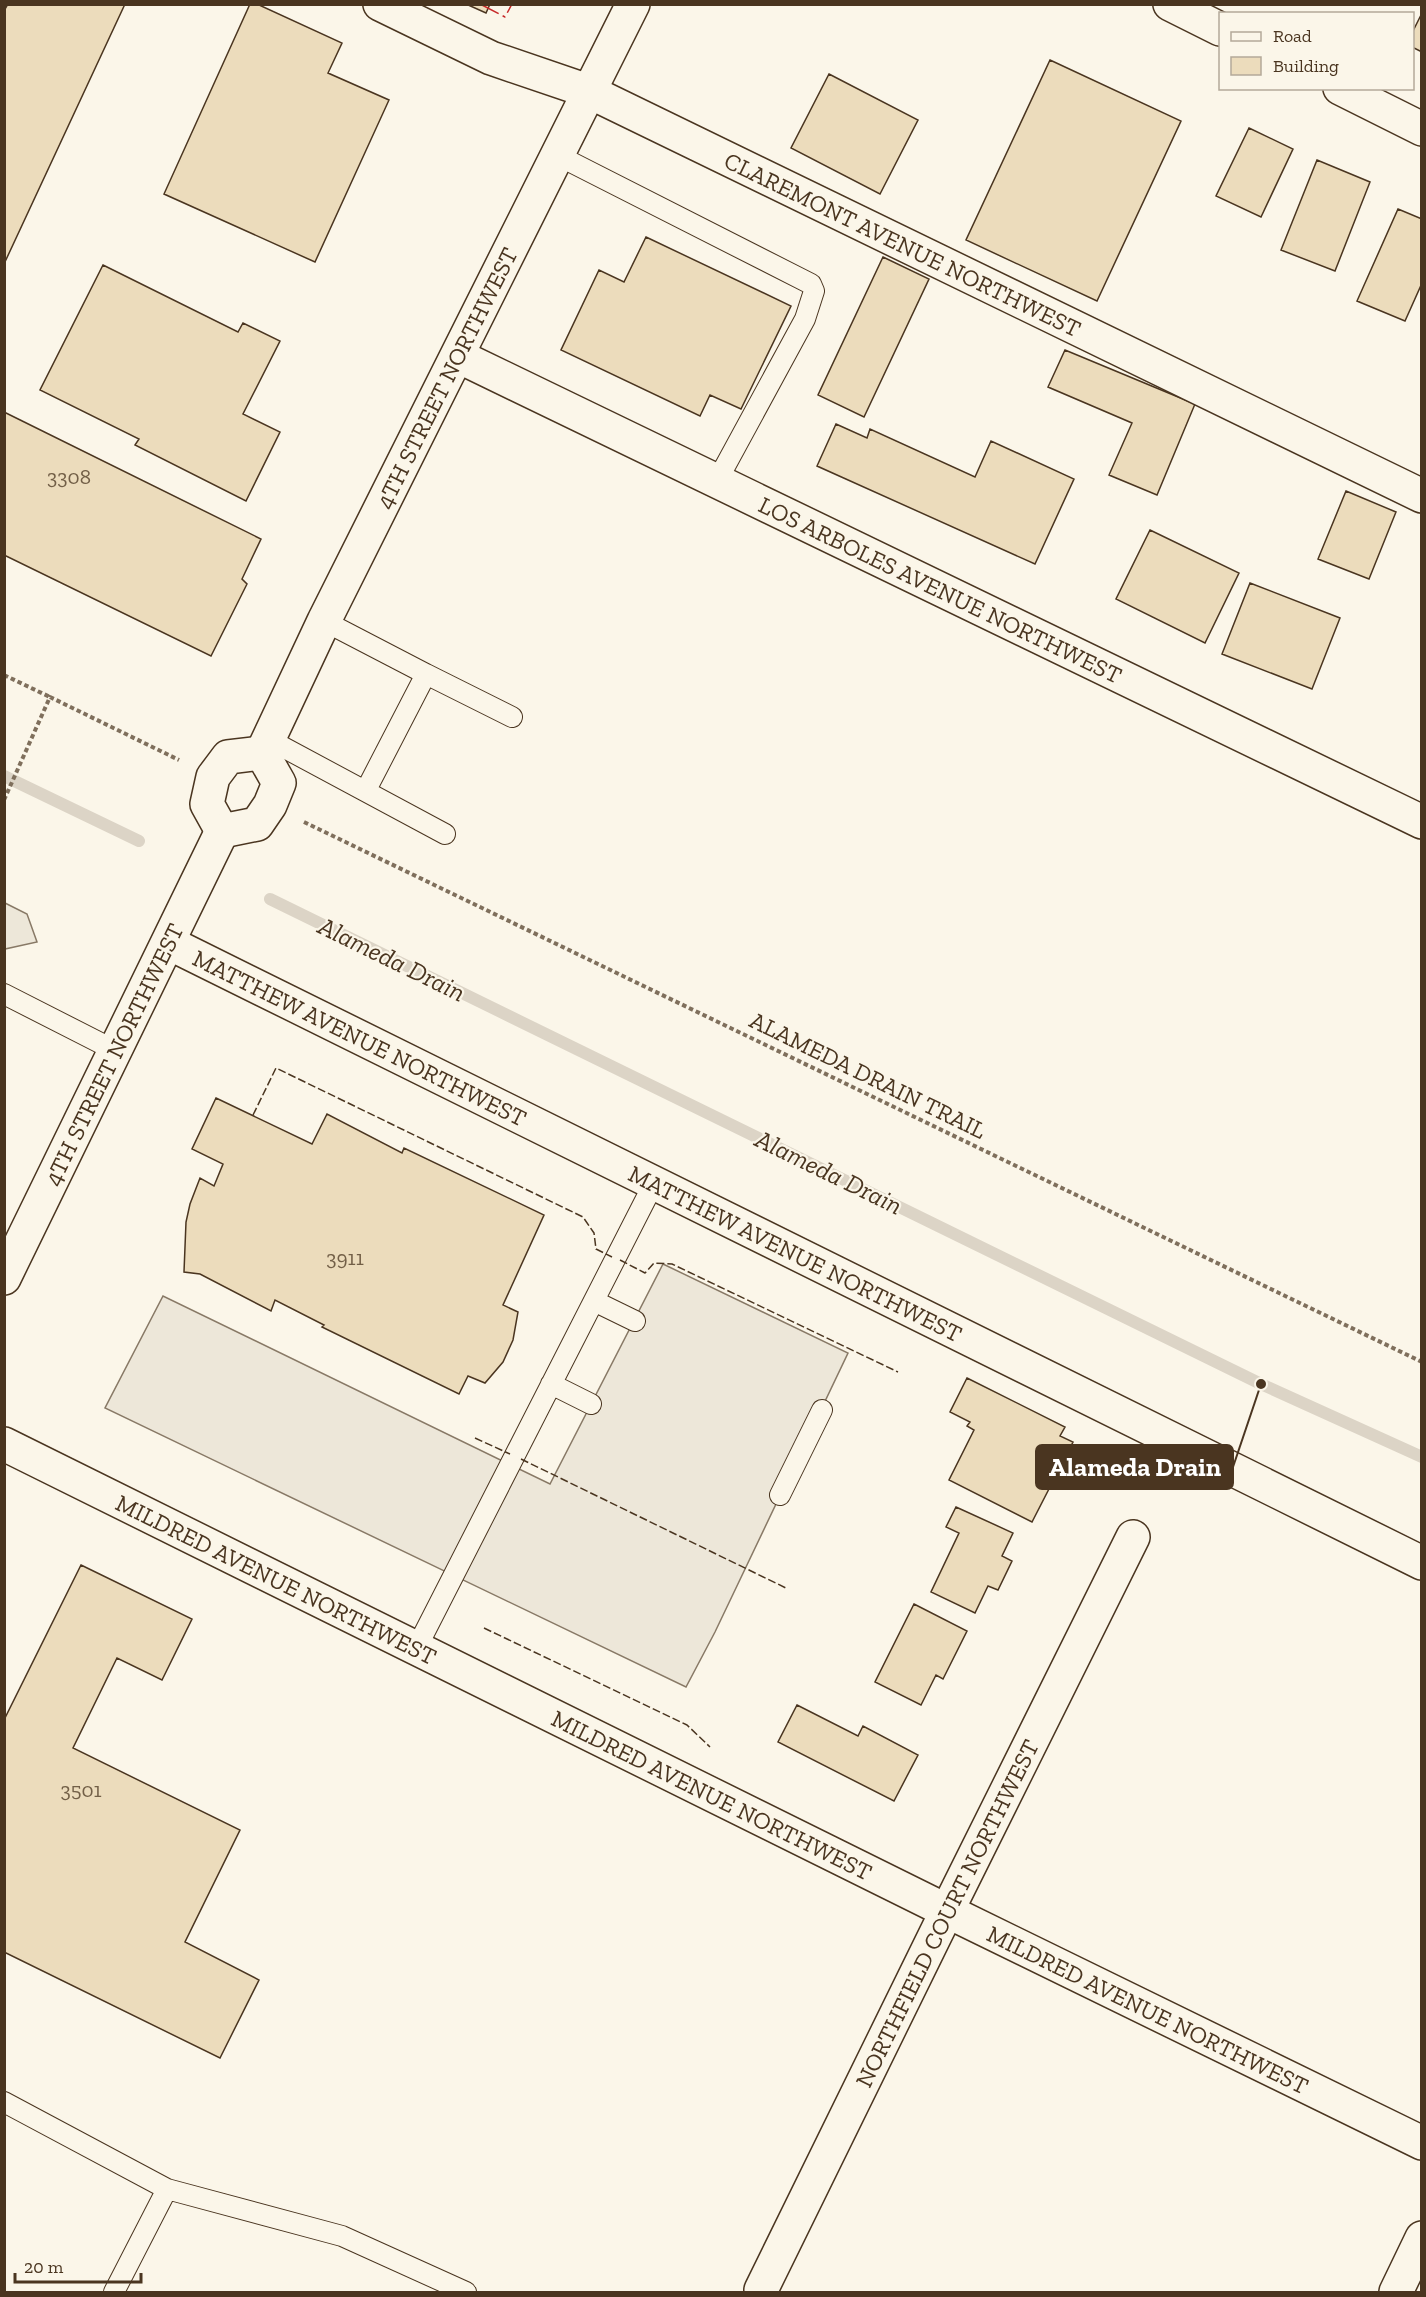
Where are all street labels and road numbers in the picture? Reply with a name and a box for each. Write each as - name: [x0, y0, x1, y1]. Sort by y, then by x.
- street label: CLAREMONT AVENUE NORTHWEST: [720, 145, 1086, 343]
- street label: 4TH STREET NORTHWEST: [368, 242, 523, 513]
- street label: LOS ARBOLES AVENUE NORTHWEST: [754, 489, 1127, 689]
- street label: 4TH STREET NORTHWEST: [37, 918, 189, 1190]
- street label: MATTHEW AVENUE NORTHWEST: [188, 943, 532, 1132]
- street label: ALAMEDA DRAIN TRAIL: [745, 1005, 991, 1145]
- street label: MATTHEW AVENUE NORTHWEST: [624, 1158, 967, 1348]
- street label: MILDRED AVENUE NORTHWEST: [111, 1487, 442, 1670]
- street label: MILDRED AVENUE NORTHWEST: [547, 1703, 877, 1886]
- street label: NORTHFIELD COURT NORTHWEST: [848, 1734, 1045, 2092]
- street label: MILDRED AVENUE NORTHWEST: [983, 1918, 1313, 2100]

